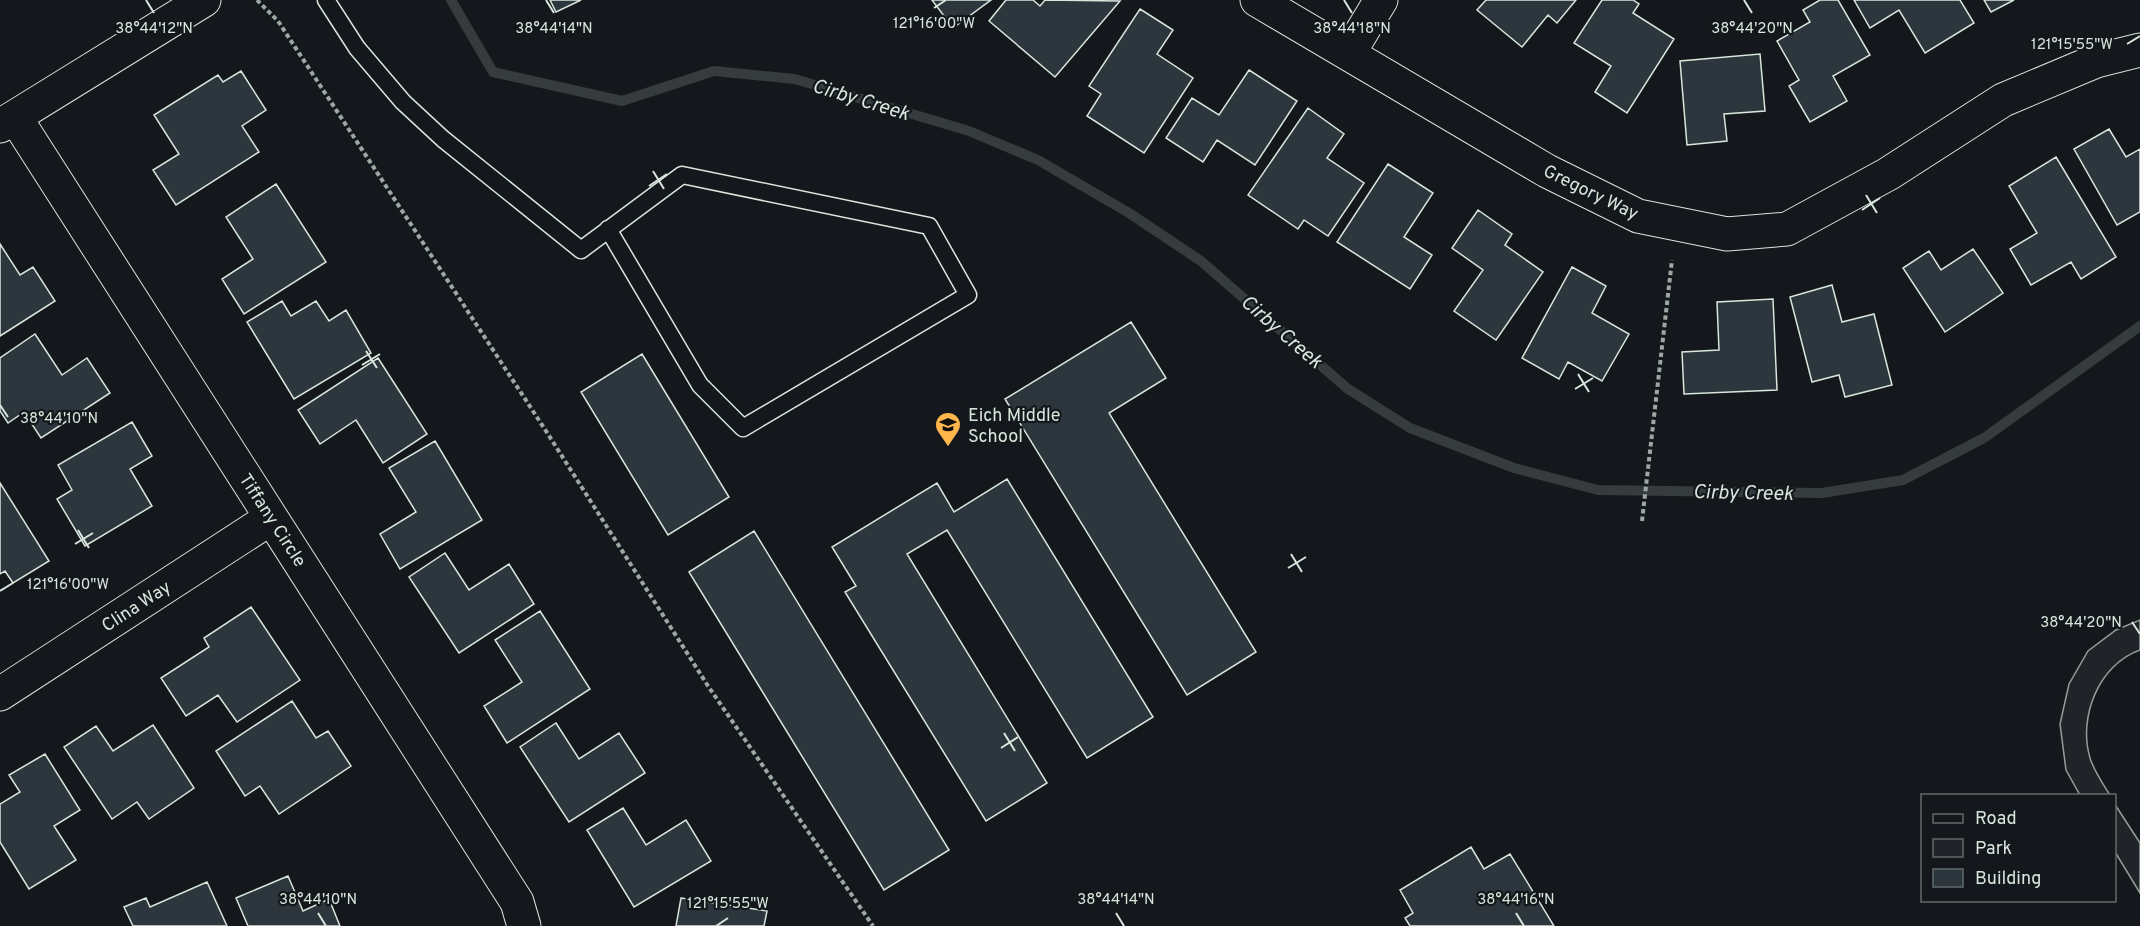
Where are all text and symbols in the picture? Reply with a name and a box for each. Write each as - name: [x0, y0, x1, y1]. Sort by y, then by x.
- text: 121°16'00"W: [893, 15, 975, 34]
- text: 38°44'12"N: [115, 20, 193, 39]
- text: 38°44'14"N: [515, 20, 593, 39]
- text: 38°44'18"N: [1313, 20, 1391, 39]
- text: 38°44'20"N: [1711, 20, 1793, 39]
- text: 121°15'55"W: [2031, 36, 2113, 55]
- water label: Cirby Creek: [809, 74, 913, 128]
- street label: Gregory Way: [1539, 160, 1642, 226]
- water label: Cirby Creek: [1234, 290, 1328, 376]
- place label: Eich Middle School: [968, 405, 1060, 449]
- text: 38°44'10"N: [20, 410, 98, 429]
- school or university icon: Eich Middle School: [933, 410, 963, 448]
- street label: Tiffany Circle: [233, 470, 311, 572]
- water label: Cirby Creek: [1693, 480, 1794, 508]
- text: 121°16'00"W: [27, 576, 109, 595]
- street label: Clina Way: [98, 576, 176, 638]
- text: 38°44'20"N: [2040, 614, 2122, 633]
- legend: [1921, 794, 2116, 902]
- text: Road: [1975, 808, 2017, 831]
- text: Park: [1975, 838, 2012, 861]
- text: Building: [1975, 868, 2041, 891]
- text: 38°44'10"N: [279, 891, 357, 910]
- text: 38°44'14"N: [1077, 891, 1155, 910]
- text: 38°44'16"N: [1477, 891, 1555, 910]
- text: 121°15'55"W: [687, 895, 769, 914]

